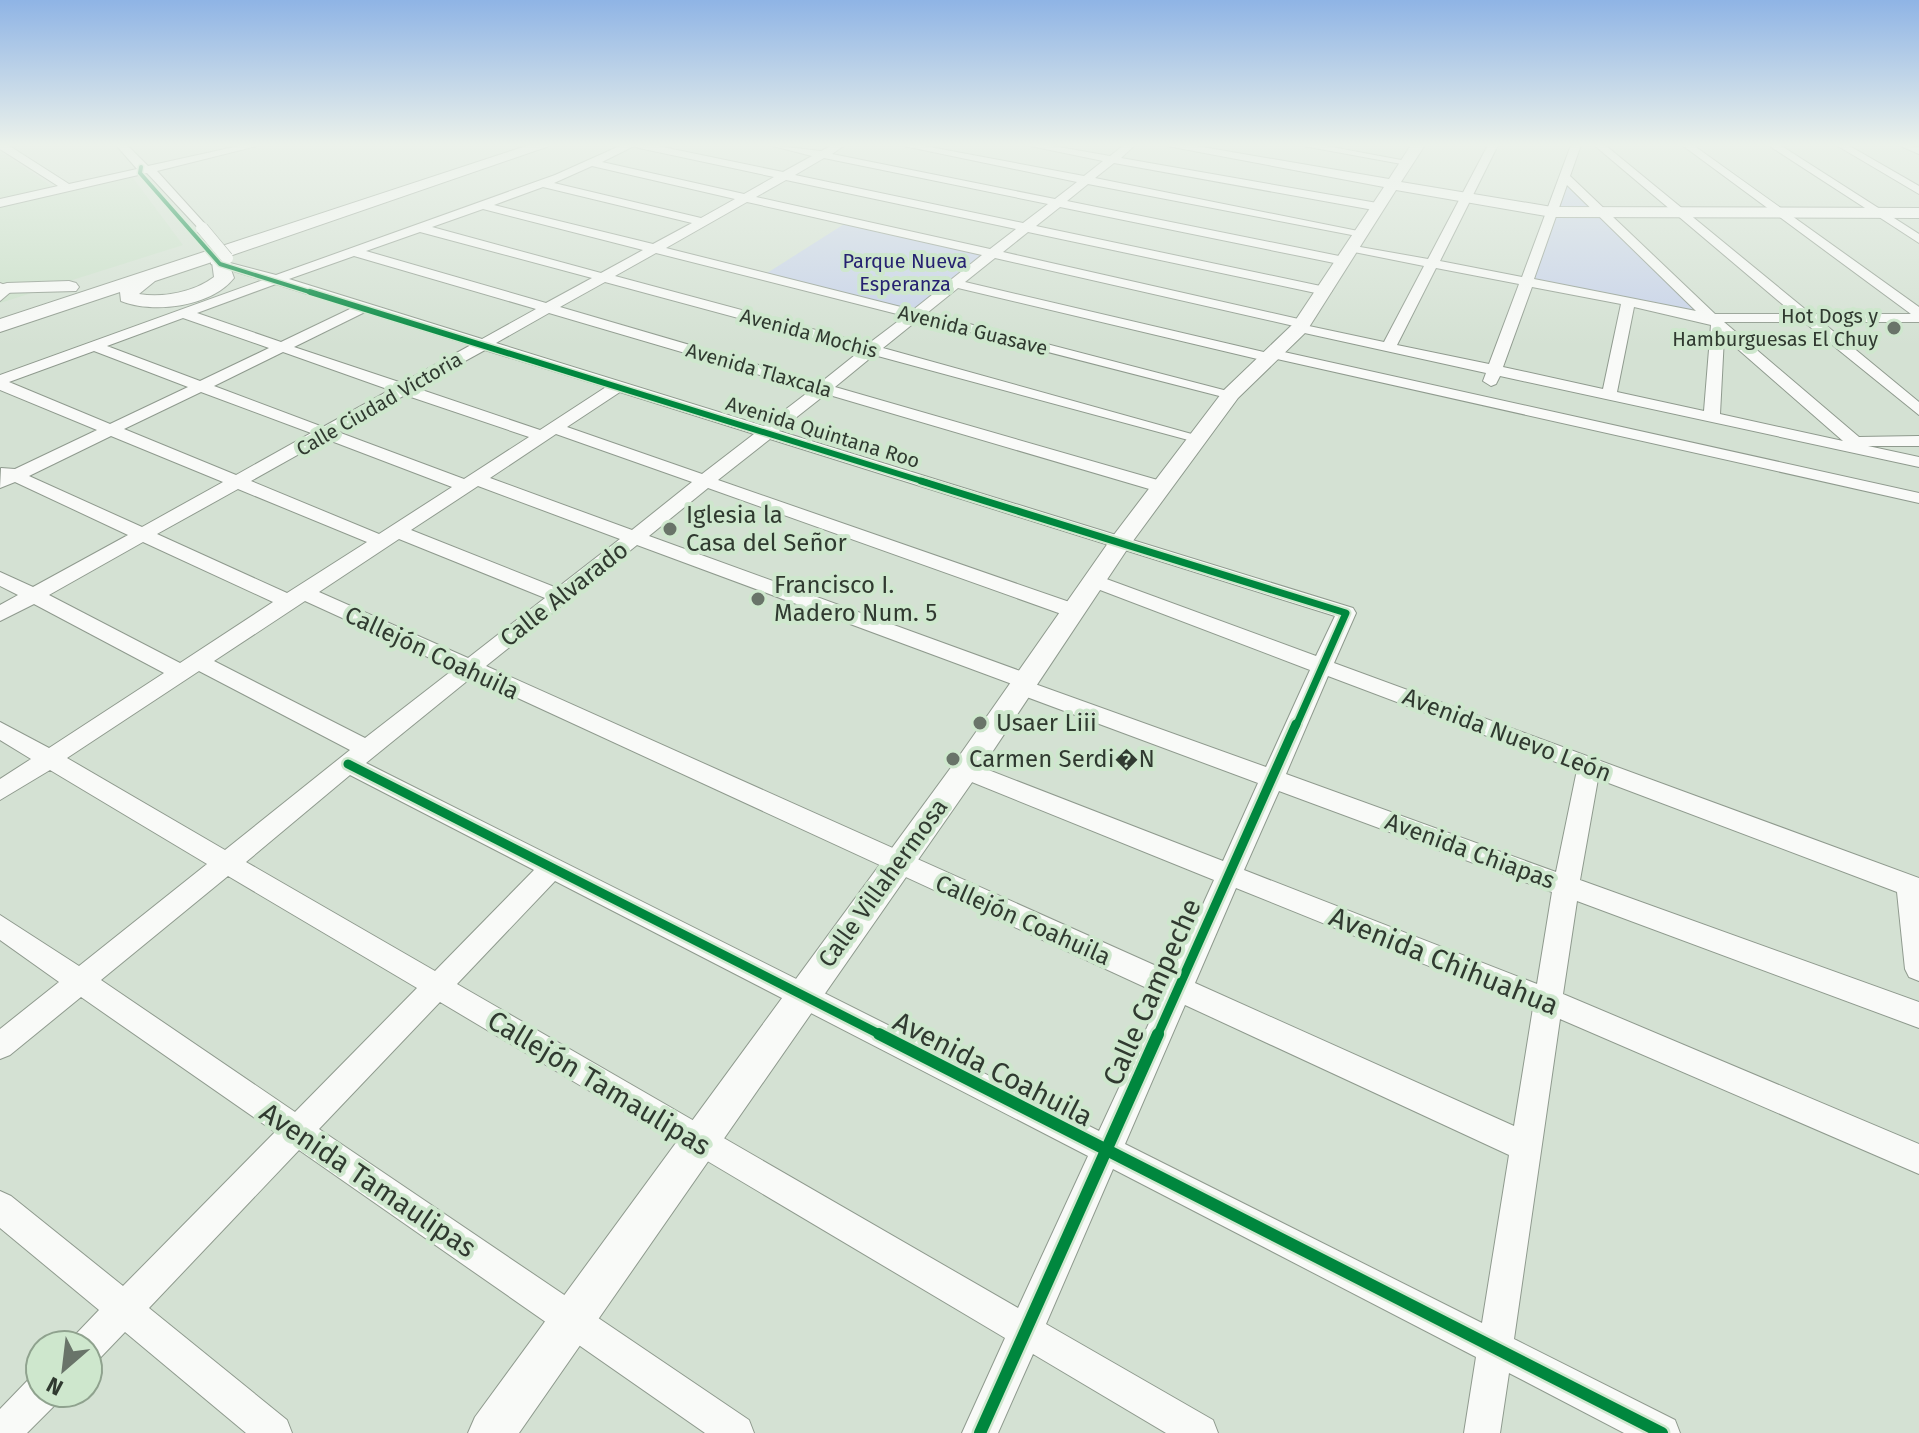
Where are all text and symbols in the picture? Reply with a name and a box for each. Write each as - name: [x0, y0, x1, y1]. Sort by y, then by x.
- park label: Parque Nueva Esperanza: [843, 249, 967, 296]
- street label: Avenida Guasave: [896, 300, 1050, 360]
- street label: Avenida Mochis: [738, 303, 880, 363]
- place label: Hot Dogs y Hamburguesas El Chuy: [1672, 304, 1878, 351]
- marker: Hot Dogs y Hamburguesas El Chuy: [1885, 319, 1903, 337]
- street label: Avenida Tlaxcala: [683, 338, 835, 402]
- street label: Calle Ciudad Victoria: [292, 347, 466, 461]
- street label: Avenida Quintana Roo: [723, 391, 923, 473]
- place label: Iglesia la Casa del Señor: [686, 501, 847, 557]
- marker: Iglesia la Casa del Señor: [661, 520, 679, 538]
- street label: Calle Alvarado: [495, 535, 633, 653]
- place label: Francisco I. Madero Num. 5: [774, 571, 937, 627]
- marker: Francisco I. Madero Num. 5: [749, 590, 767, 608]
- street label: Callejón Coahuila: [341, 600, 523, 706]
- street label: Avenida Nuevo León: [1399, 682, 1615, 788]
- place label: Usaer Liii: [996, 709, 1097, 737]
- marker: Usaer Liii: [971, 714, 989, 732]
- place label: Carmen Serdi�N: [969, 745, 1155, 773]
- marker: Carmen Serdi�N: [944, 750, 962, 768]
- street label: Calle Villahermosa: [812, 793, 954, 973]
- street label: Avenida Chiapas: [1381, 807, 1559, 895]
- street label: Callejón Coahuila: [931, 869, 1115, 971]
- street label: Calle Campeche: [1096, 894, 1208, 1090]
- street label: Avenida Chihuahua: [1325, 900, 1563, 1022]
- street label: Callejón Tamaulipas: [482, 1003, 716, 1163]
- street label: Avenida Coahuila: [888, 1005, 1098, 1133]
- street label: Avenida Tamaulipas: [254, 1096, 482, 1264]
- north arrow: [24, 1329, 104, 1409]
- text: N: [42, 1371, 68, 1402]

